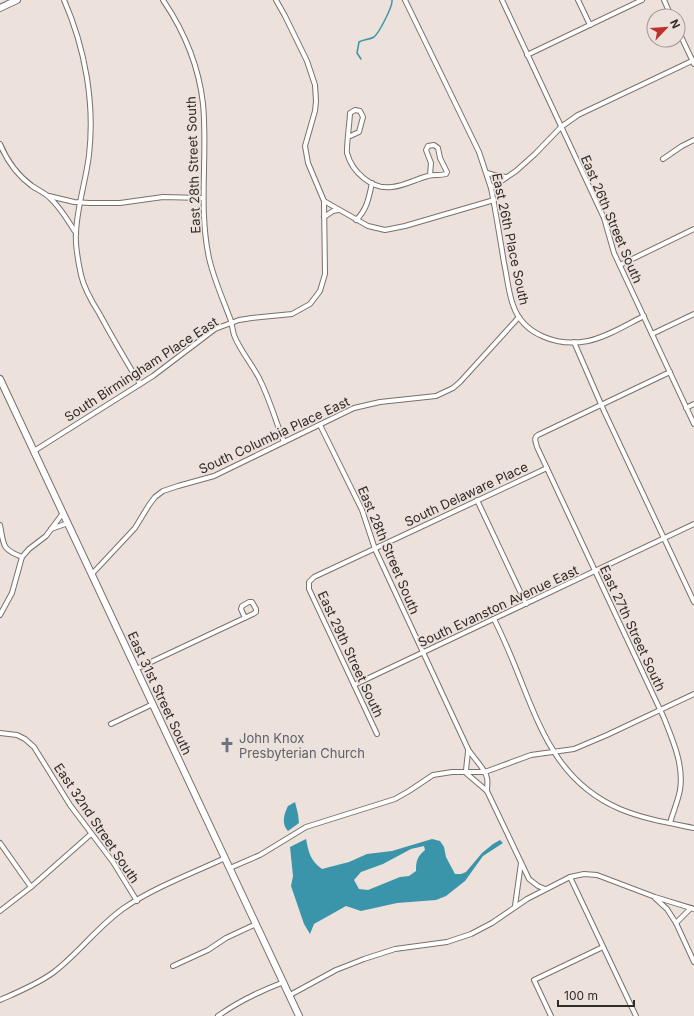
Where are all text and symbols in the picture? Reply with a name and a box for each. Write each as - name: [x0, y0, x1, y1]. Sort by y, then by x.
- north arrow: [646, 8, 686, 48]
- text: N: [667, 17, 683, 31]
- street label: East 28th Street South: [183, 96, 203, 234]
- street label: East 26th Street South: [578, 153, 646, 285]
- street label: East 26th Place South: [489, 171, 533, 307]
- street label: South Birmingham Place East: [61, 313, 221, 425]
- street label: South Columbia Place East: [196, 393, 352, 477]
- street label: South Delaware Place: [402, 458, 530, 530]
- street label: East 28th Street South: [355, 484, 423, 616]
- street label: South Evanston Avenue East: [415, 562, 581, 650]
- street label: East 27th Street South: [597, 563, 669, 693]
- street label: East 29th Street South: [315, 588, 387, 720]
- street label: East 31st Street South: [124, 629, 196, 757]
- place label: John Knox Presbyterian Church: [239, 730, 365, 761]
- church icon: John Knox Presbyterian Church: [218, 736, 236, 754]
- street label: East 32nd Street South: [51, 760, 143, 886]
- scale bar: [558, 982, 634, 1008]
- text: 100 m: [564, 988, 598, 1003]

